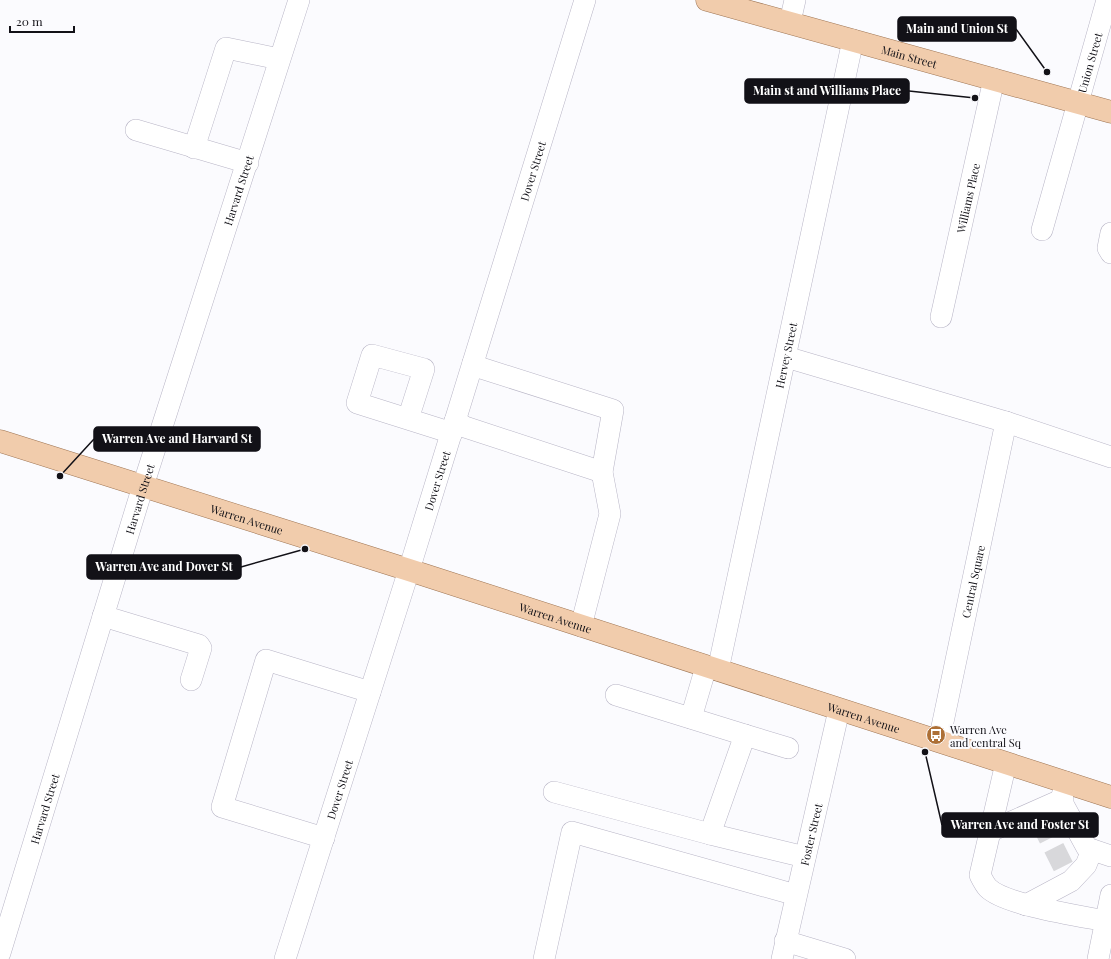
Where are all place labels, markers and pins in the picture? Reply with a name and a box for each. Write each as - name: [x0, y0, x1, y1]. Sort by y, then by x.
- callout: Main and Union St: [898, 17, 1016, 41]
- callout: Main st and Williams Place: [745, 79, 909, 103]
- callout: Warren Ave and Harvard St: [94, 427, 260, 451]
- callout: Warren Ave and Dover St: [87, 555, 241, 579]
- place label: Warren Ave and central Sq: [949, 722, 1022, 750]
- bus stop icon: Warren Ave and central Sq: [925, 724, 947, 746]
- callout: Warren Ave and Foster St: [942, 813, 1098, 837]

